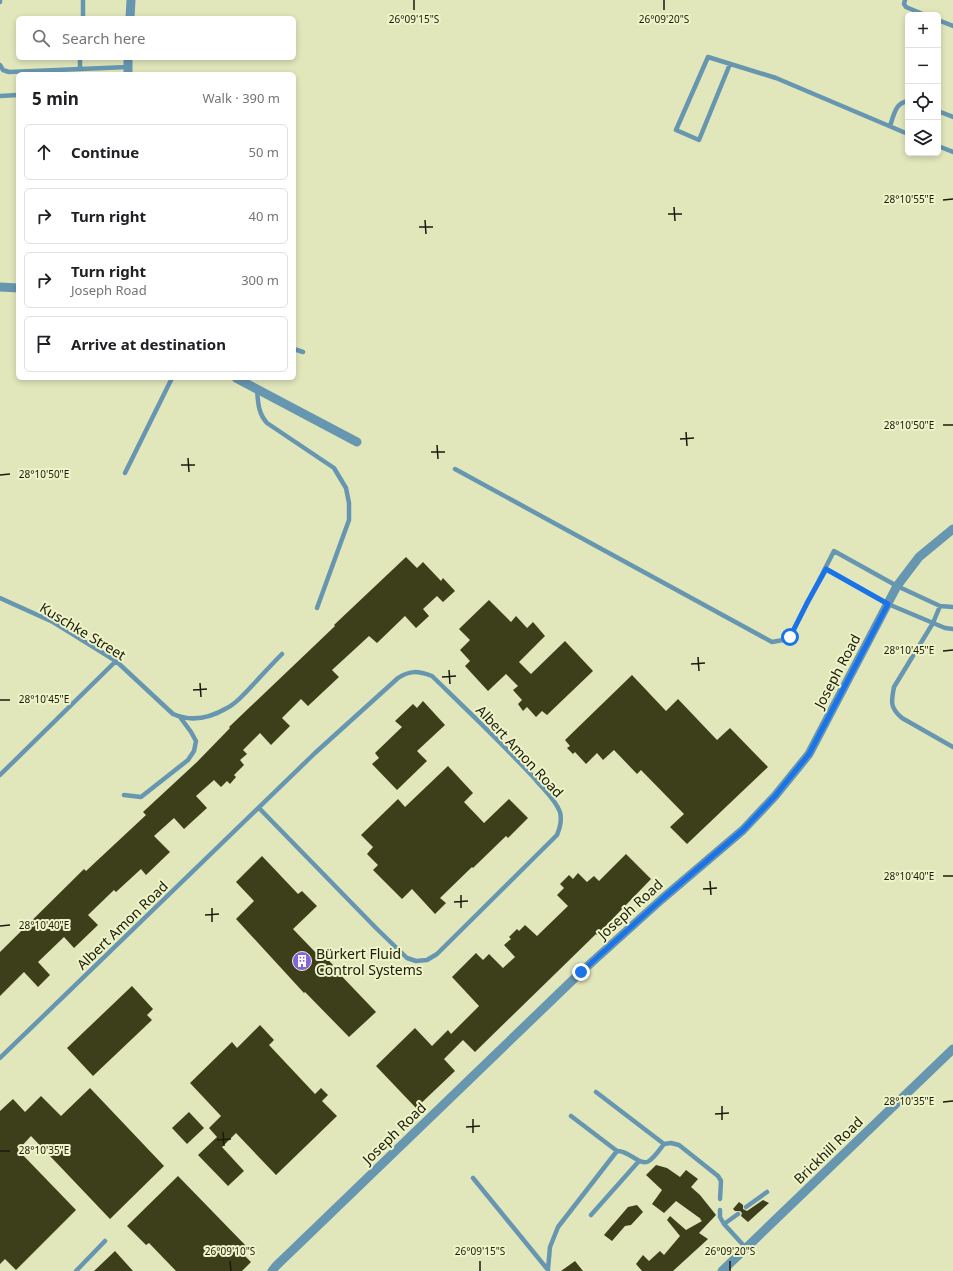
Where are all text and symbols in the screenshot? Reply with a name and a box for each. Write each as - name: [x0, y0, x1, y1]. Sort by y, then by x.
- text: 26°09'15"S: [389, 12, 440, 26]
- text: 26°09'20"S: [639, 12, 690, 26]
- map controls: [905, 12, 941, 156]
- button: +: [905, 12, 941, 48]
- search box: [16, 16, 296, 60]
- icon: search: [30, 27, 52, 49]
- text: Search here: [62, 28, 145, 48]
- button: −: [905, 48, 941, 84]
- button: locate: [905, 84, 941, 120]
- text: 5 min: [32, 87, 79, 110]
- text: Walk · 390 m: [202, 89, 280, 107]
- button: layers: [905, 120, 941, 156]
- icon: ahead: [33, 141, 55, 163]
- text: Continue: [71, 142, 139, 162]
- text: 50 m: [249, 143, 279, 161]
- text: 28°10'55"E: [884, 192, 934, 206]
- icon: right: [33, 205, 55, 227]
- text: Turn right: [71, 206, 146, 226]
- text: 40 m: [249, 207, 279, 225]
- text: Turn right: [71, 261, 146, 281]
- icon: right: [33, 269, 55, 291]
- text: 300 m: [241, 271, 279, 289]
- text: Joseph Road: [71, 281, 147, 299]
- icon: arrive: [33, 333, 55, 355]
- text: Arrive at destination: [71, 334, 226, 354]
- text: 28°10'50"E: [884, 418, 934, 432]
- text: 28°10'50"E: [19, 467, 69, 481]
- street label: Kuschke Street: [36, 598, 130, 664]
- route start: [781, 628, 799, 646]
- street label: Joseph Road: [809, 631, 865, 713]
- text: 28°10'45"E: [884, 643, 934, 657]
- text: 28°10'45"E: [19, 692, 69, 706]
- street label: Albert Amon Road: [472, 701, 568, 801]
- text: 28°10'40"E: [884, 869, 934, 883]
- street label: Joseph Road: [592, 875, 667, 945]
- street label: Albert Amon Road: [72, 876, 172, 974]
- text: 28°10'40"E: [19, 918, 69, 932]
- place label: Bürkert Fluid Control Systems: [316, 944, 423, 979]
- building icon: Bürkert Fluid Control Systems: [291, 950, 313, 972]
- route end: [572, 963, 590, 981]
- text: 28°10'35"E: [884, 1094, 934, 1108]
- street label: Joseph Road: [357, 1098, 430, 1170]
- street label: Brickhill Road: [789, 1112, 867, 1188]
- text: 28°10'35"E: [19, 1143, 69, 1157]
- text: 26°09'10"S: [205, 1244, 256, 1258]
- text: 26°09'15"S: [455, 1244, 506, 1258]
- text: 26°09'20"S: [705, 1244, 756, 1258]

